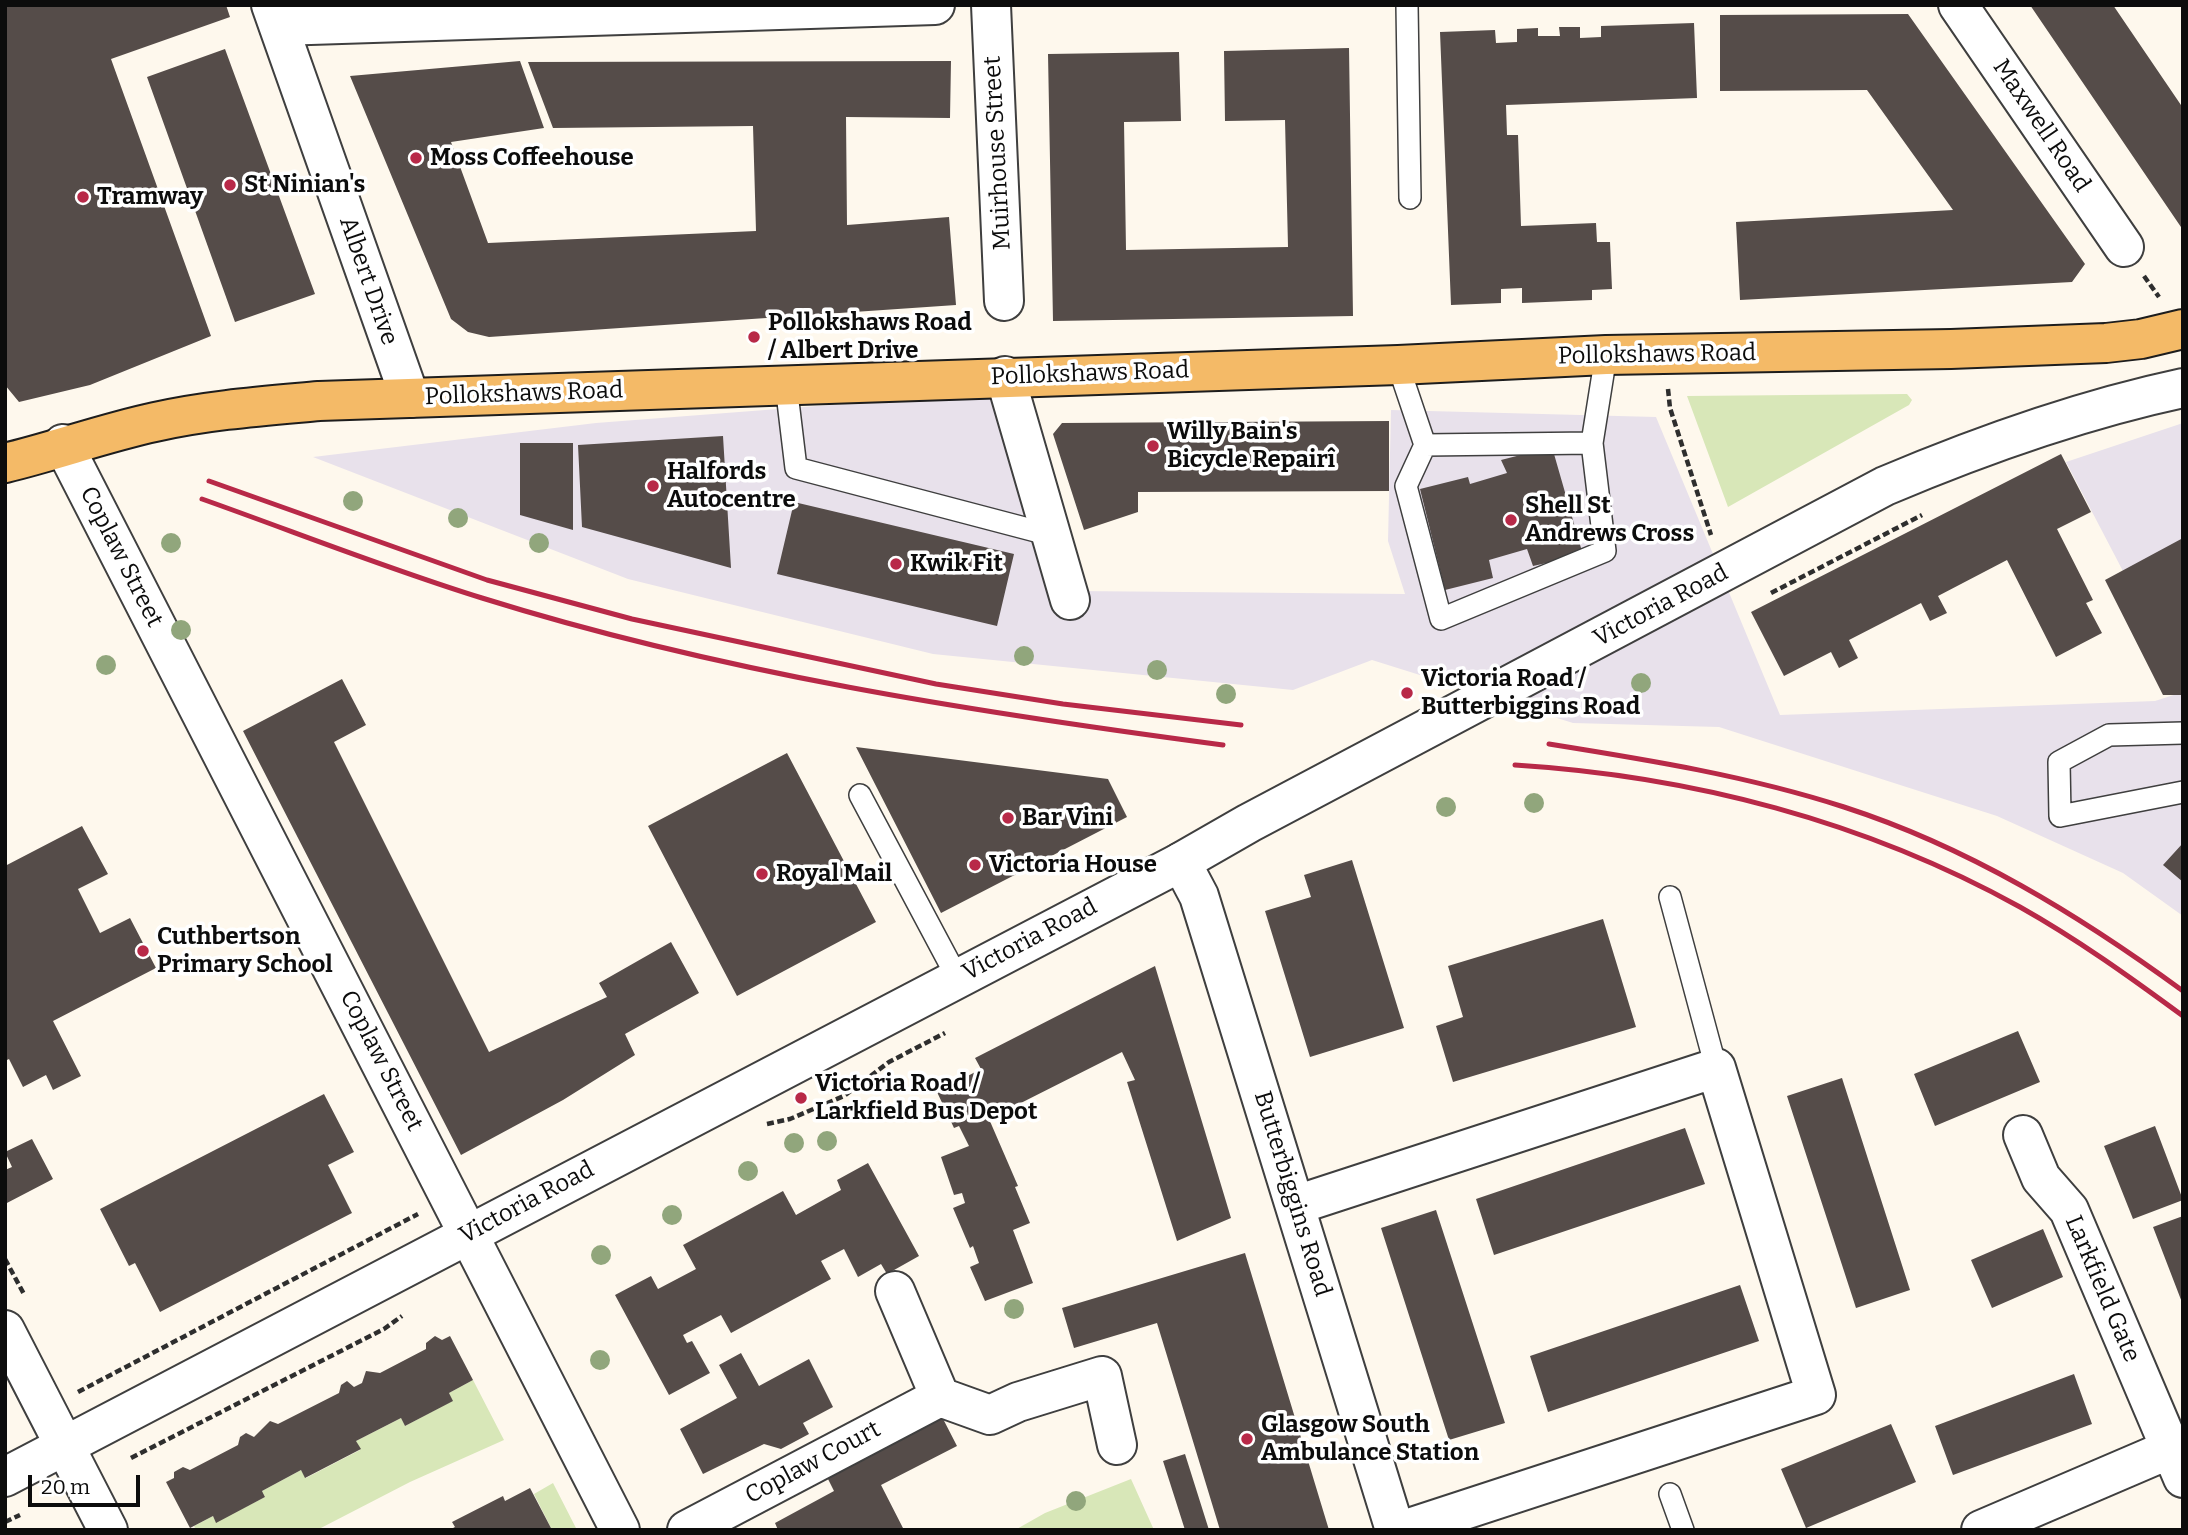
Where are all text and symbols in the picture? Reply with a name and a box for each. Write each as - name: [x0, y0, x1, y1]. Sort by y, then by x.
- street label: Maxwell Road: [1986, 54, 2096, 198]
- street label: Muirhouse Street: [979, 55, 1017, 251]
- place label: Moss Coffeehouse: [430, 144, 634, 172]
- marker: Moss Coffeehouse: [408, 150, 424, 166]
- place label: St Ninian's: [244, 171, 365, 199]
- marker: St Ninian's: [222, 177, 238, 193]
- place label: Tramway: [97, 183, 203, 211]
- marker: Tramway: [75, 189, 91, 205]
- street label: Albert Drive: [333, 213, 403, 349]
- place label: Pollokshaws Road / Albert Drive: [768, 309, 972, 365]
- marker: Pollokshaws Road / Albert Drive: [746, 329, 762, 345]
- street label: Pollokshaws Road: [1558, 339, 1756, 371]
- street label: Pollokshaws Road: [990, 356, 1190, 392]
- street label: Pollokshaws Road: [424, 376, 624, 412]
- place label: Willy Bain's Bicycle Repairî: [1167, 418, 1335, 474]
- marker: Willy Bain's Bicycle Repairî: [1145, 438, 1161, 454]
- place label: Halfords Autocentre: [667, 458, 796, 514]
- marker: Halfords Autocentre: [645, 478, 661, 494]
- street label: Coplaw Street: [73, 482, 169, 632]
- place label: Shell St Andrews Cross: [1525, 492, 1694, 548]
- marker: Shell St Andrews Cross: [1503, 512, 1519, 528]
- place label: Kwik Fit: [910, 550, 1003, 578]
- marker: Kwik Fit: [888, 556, 904, 572]
- street label: Victoria Road: [1589, 558, 1733, 654]
- place label: Victoria Road / Butterbiggins Road: [1421, 665, 1640, 721]
- marker: Victoria Road / Butterbiggins Road: [1399, 685, 1415, 701]
- place label: Bar Vini: [1022, 804, 1113, 832]
- marker: Bar Vini: [1000, 810, 1016, 826]
- place label: Victoria House: [989, 851, 1157, 879]
- marker: Victoria House: [967, 857, 983, 873]
- place label: Royal Mail: [776, 860, 892, 888]
- marker: Royal Mail: [754, 866, 770, 882]
- street label: Victoria Road: [958, 892, 1102, 988]
- place label: Cuthbertson Primary School: [157, 923, 333, 979]
- marker: Cuthbertson Primary School: [135, 943, 151, 959]
- street label: Coplaw Street: [333, 986, 429, 1136]
- place label: Victoria Road / Larkfield Bus Depot: [815, 1070, 1037, 1126]
- street label: Butterbiggins Road: [1247, 1088, 1337, 1300]
- marker: Victoria Road / Larkfield Bus Depot: [793, 1090, 809, 1106]
- street label: Victoria Road: [455, 1155, 599, 1251]
- street label: Larkfield Gate: [2058, 1211, 2146, 1367]
- place label: Glasgow South Ambulance Station: [1261, 1411, 1479, 1467]
- street label: Coplaw Court: [741, 1415, 885, 1511]
- marker: Glasgow South Ambulance Station: [1239, 1431, 1255, 1447]
- scale bar: [32, 1462, 144, 1506]
- text: 20 m: [41, 1474, 90, 1500]

